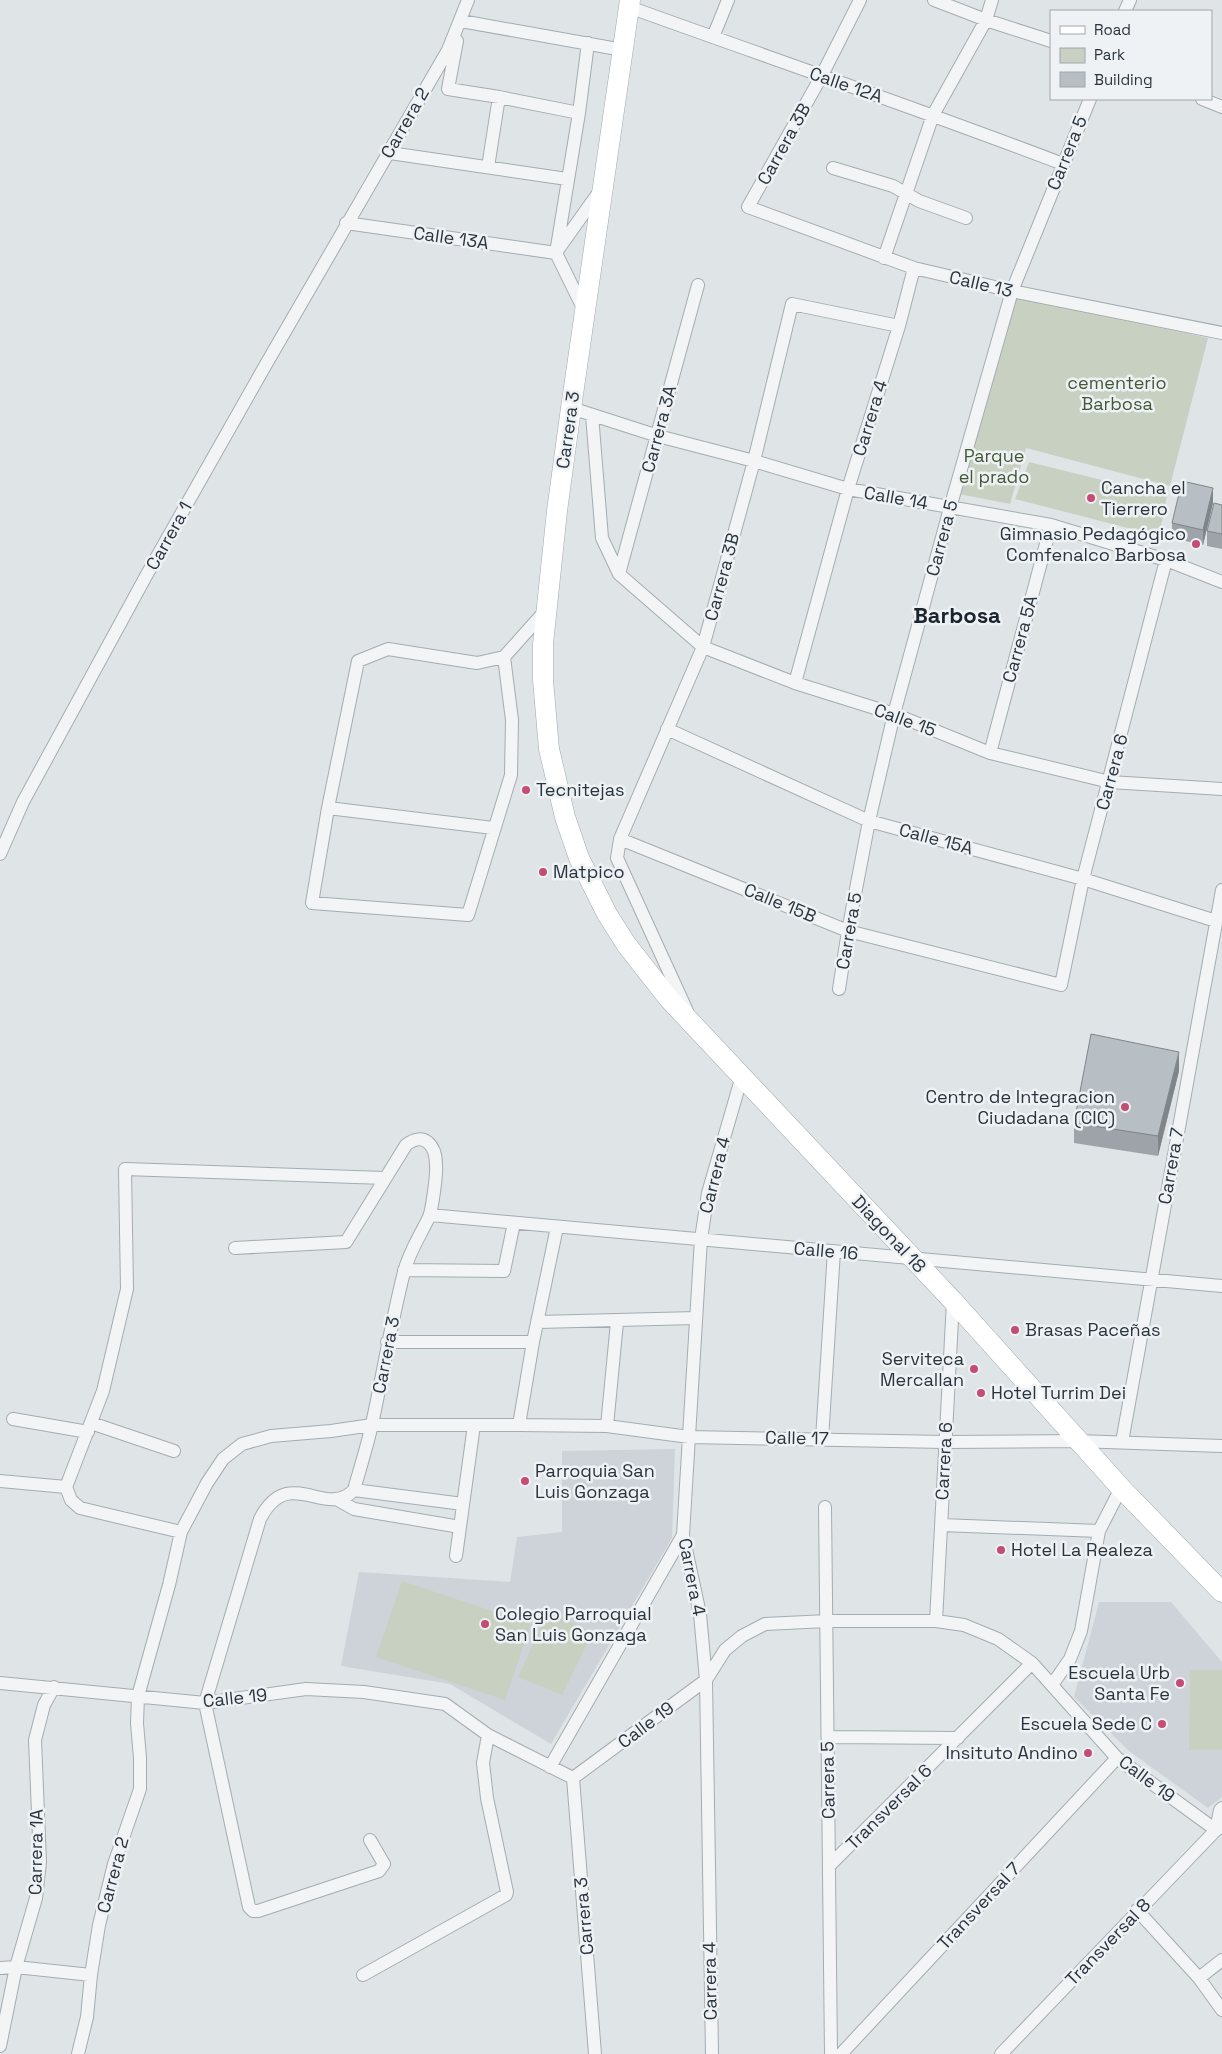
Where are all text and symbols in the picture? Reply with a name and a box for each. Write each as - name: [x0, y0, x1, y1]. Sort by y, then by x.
- legend: [1050, 10, 1212, 100]
- text: Road: [1094, 20, 1131, 39]
- text: Park: [1094, 45, 1125, 64]
- street label: Calle 12A: [807, 61, 886, 108]
- text: Building: [1094, 70, 1153, 89]
- street label: Carrera 2: [375, 83, 434, 162]
- street label: Carrera 3B: [752, 99, 815, 189]
- street label: Carrera 5: [1041, 112, 1092, 193]
- street label: Calle 13A: [412, 221, 490, 254]
- street label: Calle 13: [947, 265, 1015, 302]
- park label: cementerio Barbosa: [1067, 371, 1167, 415]
- street label: Carrera 4: [847, 377, 892, 459]
- street label: Carrera 3A: [636, 383, 681, 475]
- street label: Carrera 3: [551, 390, 584, 470]
- park label: Parque el prado: [959, 444, 1029, 488]
- place label: Cancha el Tierrero: [1101, 476, 1186, 520]
- street label: Calle 14: [862, 481, 930, 514]
- marker: Cancha el Tierrero: [1085, 492, 1097, 504]
- street label: Carrera 1: [140, 497, 197, 574]
- street label: Carrera 5: [920, 497, 963, 579]
- place label: Gimnasio Pedagógico Comfenalco Barbosa: [1000, 522, 1186, 566]
- street label: Carrera 3B: [699, 530, 744, 623]
- marker: Gimnasio Pedagógico Comfenalco Barbosa: [1190, 538, 1202, 550]
- street label: Carrera 5A: [997, 593, 1042, 685]
- district label: Barbosa: [913, 601, 1001, 629]
- street label: Calle 15: [871, 698, 939, 741]
- street label: Carrera 6: [1090, 731, 1133, 813]
- place label: Tecnitejas: [536, 778, 624, 801]
- marker: Tecnitejas: [520, 784, 532, 796]
- street label: Calle 15A: [897, 818, 976, 859]
- place label: Matpico: [553, 860, 625, 883]
- marker: Matpico: [537, 866, 549, 878]
- street label: Calle 15B: [741, 878, 820, 927]
- street label: Carrera 5: [830, 890, 867, 971]
- place label: Centro de Integracion Ciudadana (CIC): [925, 1085, 1115, 1129]
- marker: Centro de Integracion Ciudadana (CIC): [1119, 1101, 1131, 1113]
- street label: Carrera 7: [1152, 1126, 1189, 1206]
- street label: Carrera 4: [694, 1134, 735, 1216]
- street label: Diagonal 18: [847, 1190, 931, 1277]
- street label: Calle 16: [793, 1236, 859, 1265]
- street label: Carrera 3: [367, 1314, 404, 1395]
- place label: Brasas Paceñas: [1025, 1318, 1160, 1341]
- marker: Brasas Paceñas: [1009, 1324, 1021, 1336]
- place label: Serviteca Mercallan: [880, 1347, 964, 1391]
- marker: Serviteca Mercallan: [968, 1363, 980, 1375]
- place label: Hotel Turrim Dei: [991, 1381, 1126, 1404]
- marker: Hotel Turrim Dei: [975, 1387, 987, 1399]
- street label: Carrera 6: [930, 1421, 957, 1501]
- street label: Calle 17: [765, 1425, 829, 1450]
- place label: Parroquia San Luis Gonzaga: [535, 1459, 655, 1503]
- marker: Parroquia San Luis Gonzaga: [519, 1475, 531, 1487]
- street label: Carrera 4: [674, 1536, 711, 1618]
- place label: Hotel La Realeza: [1011, 1538, 1153, 1561]
- marker: Hotel La Realeza: [995, 1544, 1007, 1556]
- place label: Colegio Parroquial San Luis Gonzaga: [495, 1602, 652, 1646]
- marker: Colegio Parroquial San Luis Gonzaga: [479, 1618, 491, 1630]
- place label: Escuela Urb Santa Fe: [1068, 1661, 1170, 1705]
- marker: Escuela Urb Santa Fe: [1174, 1677, 1186, 1689]
- street label: Calle 19: [202, 1683, 268, 1712]
- street label: Calle 19: [613, 1696, 678, 1753]
- place label: Escuela Sede C: [1020, 1712, 1152, 1735]
- marker: Escuela Sede C: [1156, 1718, 1168, 1730]
- street label: Carrera 5: [815, 1741, 840, 1819]
- place label: Insituto Andino: [945, 1741, 1078, 1764]
- marker: Insituto Andino: [1082, 1747, 1094, 1759]
- street label: Calle 19: [1115, 1750, 1180, 1807]
- street label: Transversal 6: [841, 1759, 937, 1855]
- street label: Carrera 1A: [23, 1809, 48, 1895]
- street label: Carrera 2: [91, 1834, 134, 1916]
- street label: Transversal 7: [932, 1857, 1025, 1954]
- street label: Carrera 3: [569, 1876, 598, 1956]
- street label: Transversal 8: [1060, 1893, 1155, 1990]
- street label: Carrera 4: [697, 1942, 722, 2020]

